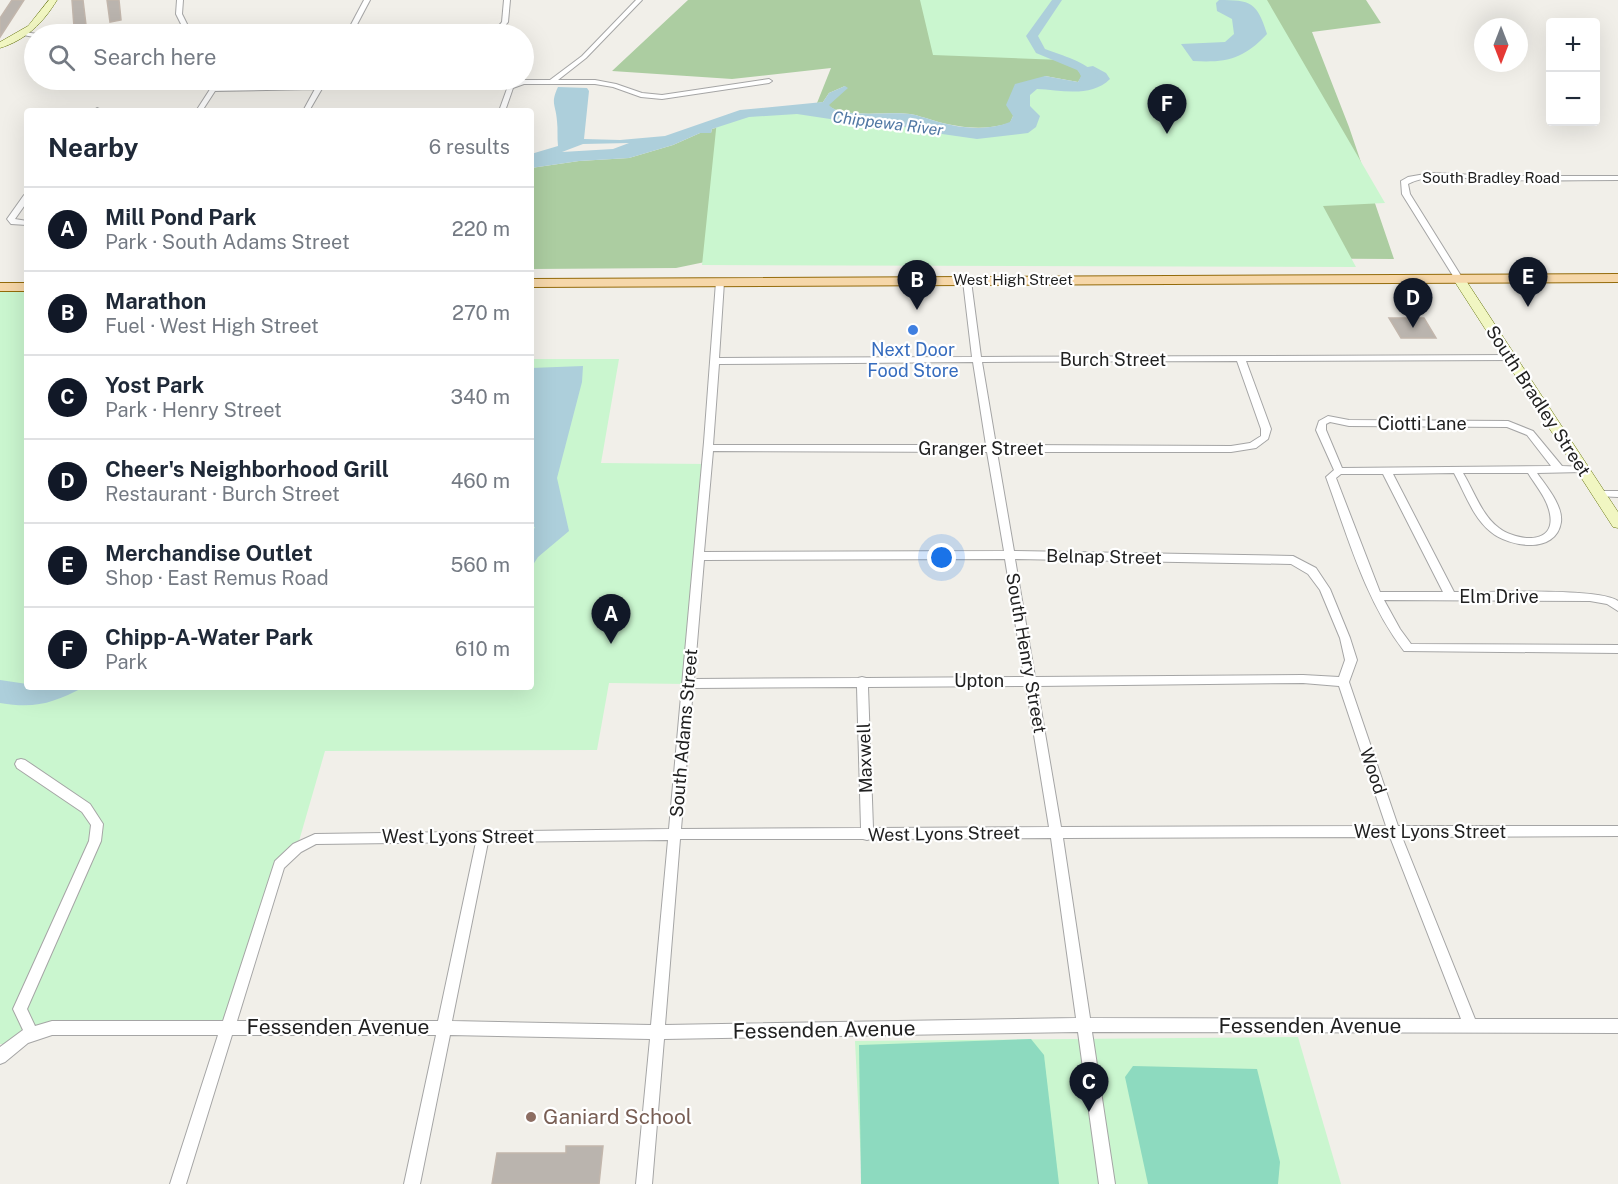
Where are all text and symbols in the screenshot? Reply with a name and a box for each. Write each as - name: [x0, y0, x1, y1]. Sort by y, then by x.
- north arrow: [1474, 18, 1528, 72]
- map controls: [1546, 18, 1600, 126]
- button: +: [1546, 18, 1600, 72]
- search box: [24, 24, 534, 90]
- icon: search: [45, 41, 78, 74]
- text: Search here: [93, 44, 217, 70]
- button: −: [1546, 72, 1600, 126]
- pin: F: [1148, 84, 1186, 134]
- water label: Chippewa River: [832, 107, 945, 140]
- text: Nearby: [48, 132, 138, 163]
- text: 6 results: [429, 135, 510, 159]
- street label: South Bradley Road: [1422, 169, 1560, 186]
- text: Mill Pond Park: [105, 204, 257, 230]
- text: A: [60, 217, 75, 241]
- text: 220 m: [452, 217, 510, 241]
- text: Park · South Adams Street: [105, 230, 350, 254]
- pin: E: [1508, 258, 1547, 307]
- pin: B: [898, 260, 936, 310]
- street label: West High Street: [953, 271, 1073, 288]
- pin: D: [1394, 278, 1432, 328]
- text: Marathon: [105, 288, 206, 314]
- text: B: [61, 301, 74, 325]
- text: 270 m: [452, 301, 510, 325]
- text: Fuel · West High Street: [105, 314, 319, 338]
- street label: South Bradley Street: [1482, 321, 1595, 480]
- marker: Next Door Food Store: [906, 323, 920, 337]
- place label: Next Door Food Store: [867, 339, 959, 381]
- street label: Burch Street: [1060, 349, 1166, 370]
- text: Yost Park: [105, 372, 204, 398]
- text: C: [60, 385, 75, 409]
- text: 340 m: [450, 385, 510, 409]
- text: Park · Henry Street: [105, 398, 282, 422]
- street label: Ciotti Lane: [1377, 413, 1467, 434]
- street label: Granger Street: [918, 438, 1044, 459]
- text: Cheer's Neighborhood Grill: [105, 456, 389, 482]
- text: D: [60, 469, 75, 493]
- text: 460 m: [451, 469, 510, 493]
- text: Restaurant · Burch Street: [105, 482, 340, 506]
- text: Merchandise Outlet: [105, 540, 313, 566]
- your location: [927, 543, 956, 572]
- street label: Belnap Street: [1046, 545, 1162, 568]
- text: E: [61, 553, 74, 577]
- text: 560 m: [450, 553, 510, 577]
- text: Shop · East Remus Road: [105, 566, 329, 590]
- street label: South Henry Street: [1002, 571, 1051, 735]
- street label: Elm Drive: [1459, 586, 1539, 607]
- pin: A: [592, 594, 630, 644]
- text: Chipp-A-Water Park: [105, 624, 313, 650]
- text: F: [61, 637, 74, 661]
- text: 610 m: [455, 637, 510, 661]
- street label: South Adams Street: [666, 648, 701, 818]
- text: Park: [105, 650, 148, 674]
- street label: Upton: [954, 670, 1004, 691]
- street label: Maxwell: [853, 722, 876, 794]
- street label: Wood: [1356, 745, 1391, 797]
- street label: West Lyons Street: [1354, 821, 1506, 842]
- street label: West Lyons Street: [868, 822, 1020, 845]
- street label: West Lyons Street: [382, 826, 534, 847]
- street label: Fessenden Avenue: [1219, 1013, 1401, 1038]
- street label: Fessenden Avenue: [247, 1014, 429, 1039]
- street label: Fessenden Avenue: [732, 1015, 916, 1044]
- pin: C: [1070, 1062, 1108, 1112]
- place label: Ganiard School: [543, 1104, 692, 1129]
- marker: Ganiard School: [524, 1110, 538, 1124]

